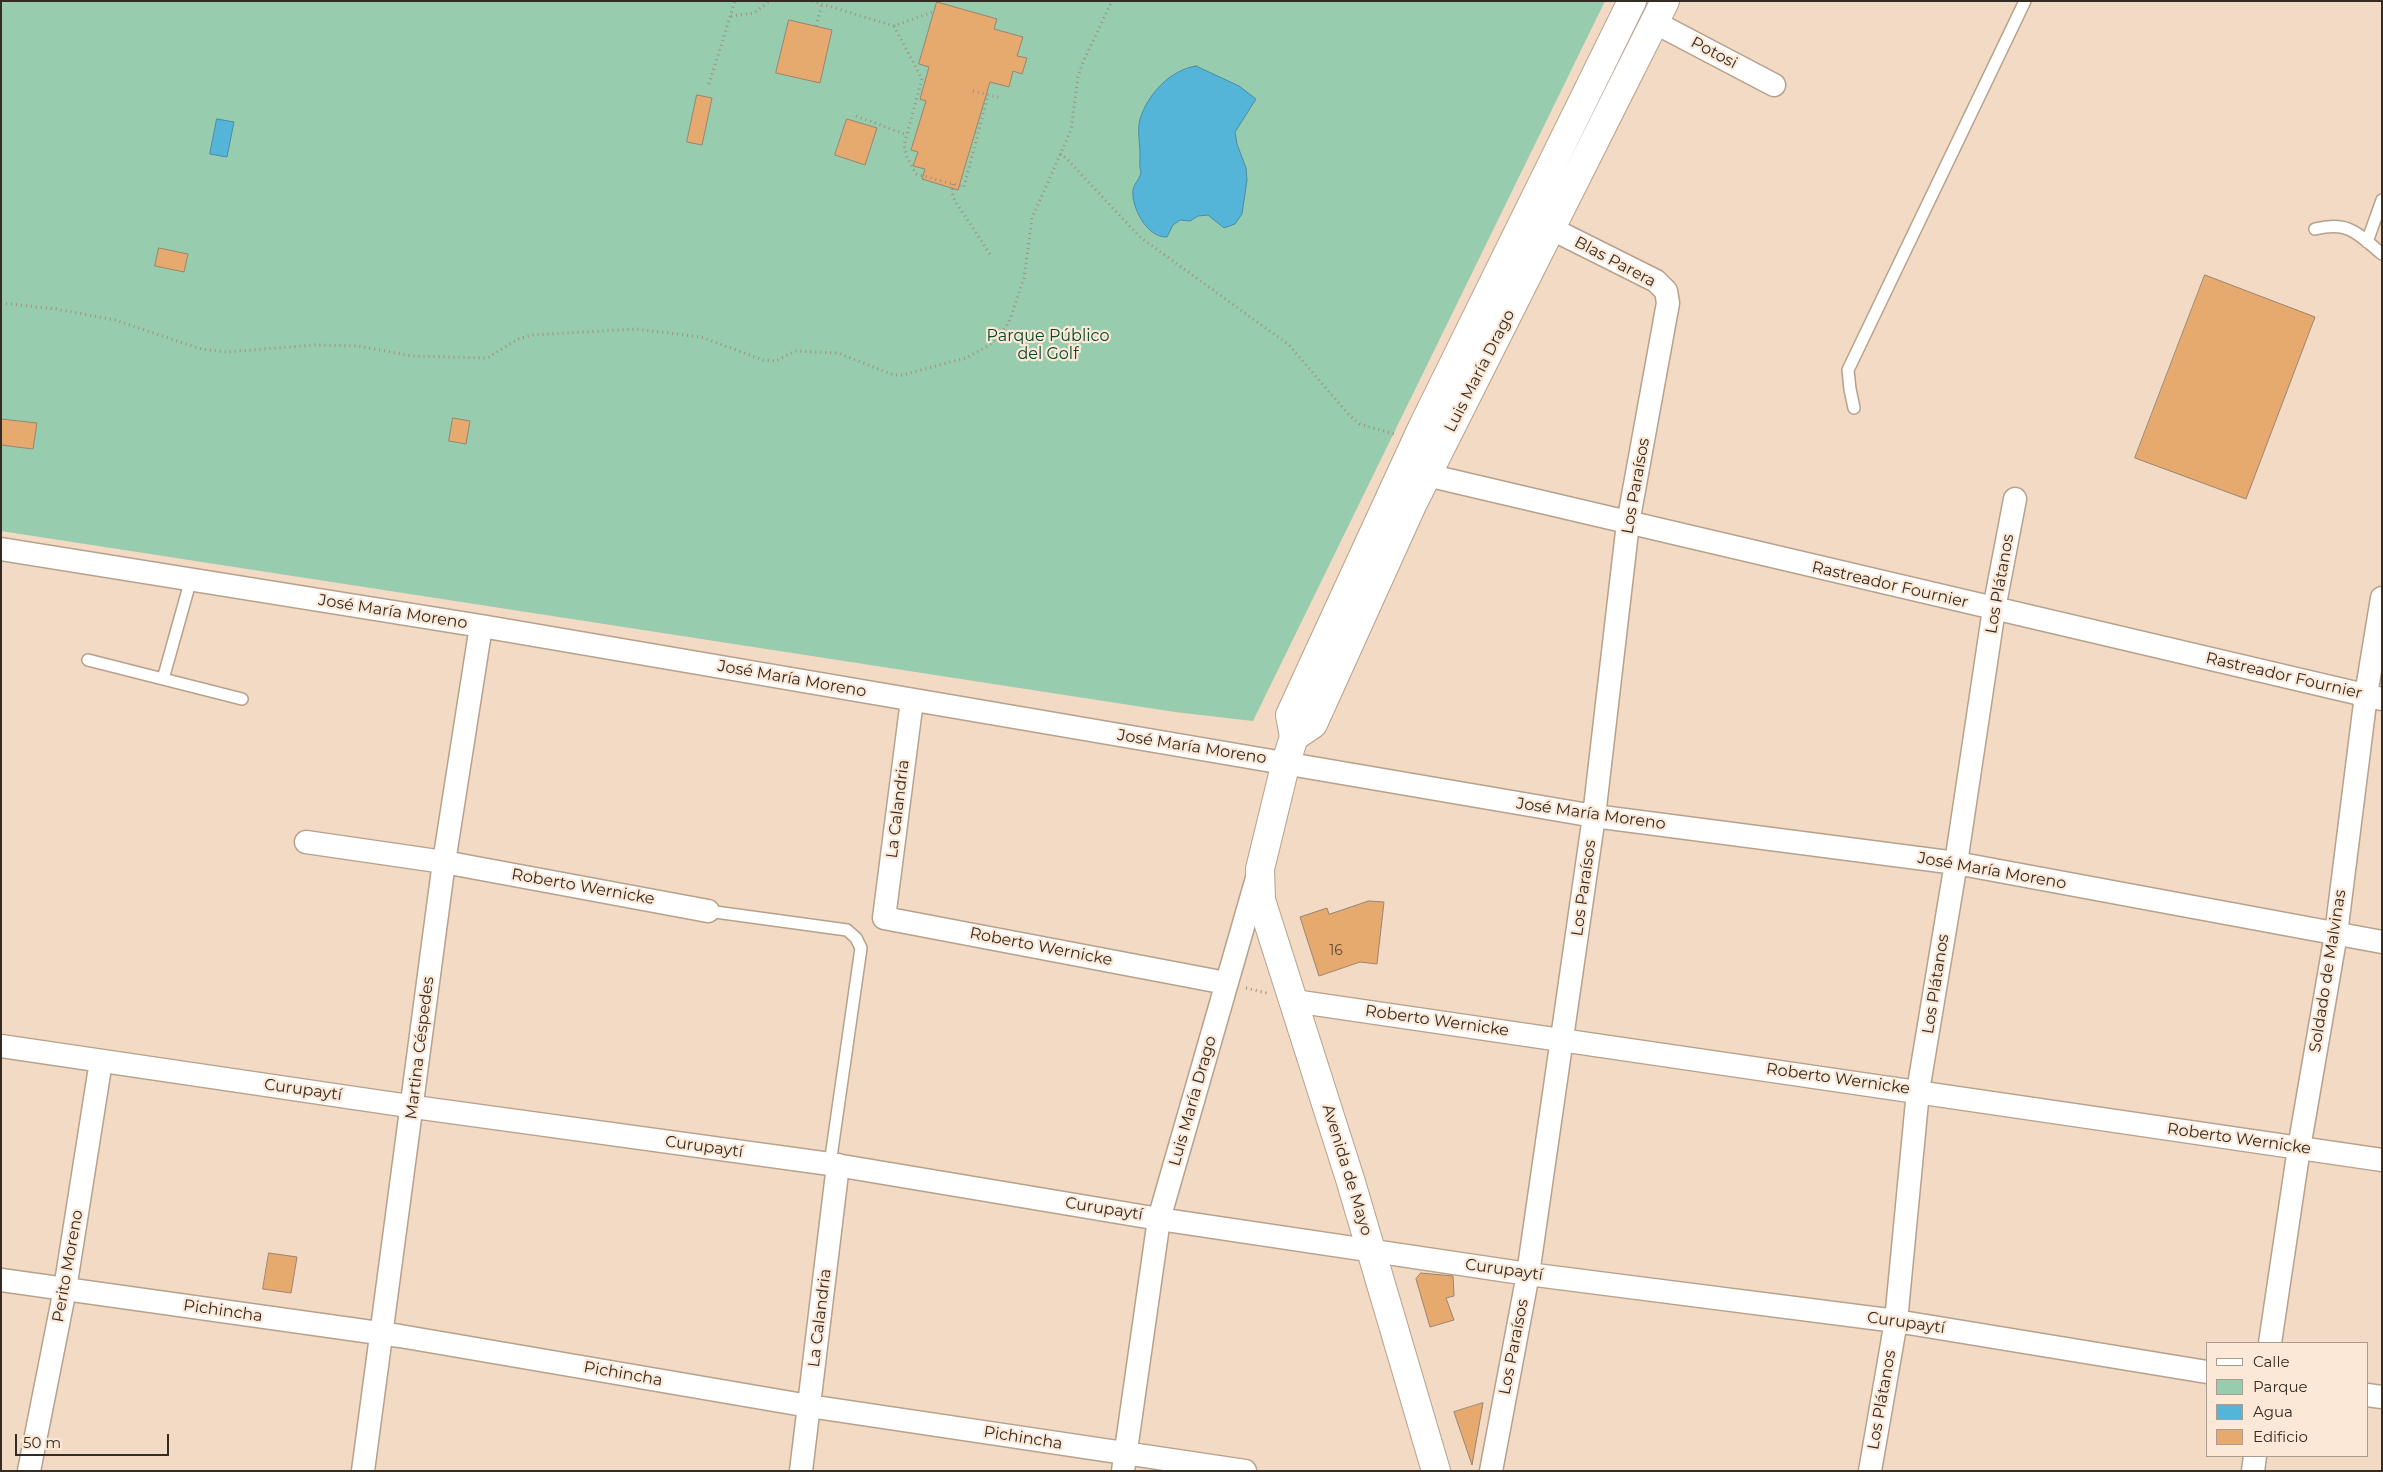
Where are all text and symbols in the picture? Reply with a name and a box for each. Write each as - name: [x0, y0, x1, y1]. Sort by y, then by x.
- street label: Potosi: [1688, 33, 1740, 73]
- street label: Blas Parera: [1571, 232, 1659, 292]
- street label: Luis María Drago: [1441, 307, 1519, 435]
- park label: Parque Público del Golf: [987, 326, 1109, 364]
- street label: Los Paraísos: [1618, 436, 1654, 536]
- street label: Los Plátanos: [1982, 533, 2018, 635]
- street label: Rastreador Fournier: [1810, 558, 1970, 612]
- street label: José María Moreno: [317, 591, 469, 633]
- street label: Rastreador Fournier: [2204, 649, 2364, 703]
- street label: José María Moreno: [716, 656, 868, 702]
- street label: José María Moreno: [1116, 726, 1268, 768]
- street label: La Calandria: [882, 759, 914, 859]
- street label: José María Moreno: [1515, 794, 1667, 834]
- street label: Los Paraísos: [1568, 839, 1600, 937]
- street label: José María Moreno: [1916, 848, 2068, 894]
- street label: Roberto Wernicke: [510, 865, 656, 909]
- street label: Soldado de Malvinas: [2306, 888, 2350, 1054]
- street label: Roberto Wernicke: [968, 924, 1114, 970]
- street label: Los Plátanos: [1919, 933, 1953, 1035]
- house number: 16: [1329, 943, 1343, 959]
- street label: Martina Céspedes: [402, 975, 438, 1121]
- street label: Roberto Wernicke: [1364, 1001, 1510, 1041]
- street label: Luis María Drago: [1165, 1034, 1221, 1168]
- street label: Roberto Wernicke: [1765, 1059, 1911, 1099]
- street label: Curupaytí: [263, 1075, 343, 1105]
- street label: Avenida de Mayo: [1318, 1102, 1376, 1238]
- street label: Roberto Wernicke: [2166, 1119, 2312, 1159]
- street label: Curupaytí: [664, 1132, 744, 1162]
- street label: Curupaytí: [1064, 1193, 1144, 1225]
- street label: Perito Moreno: [49, 1208, 87, 1324]
- street label: Curupaytí: [1464, 1255, 1544, 1285]
- street label: La Calandria: [804, 1268, 836, 1368]
- street label: Pichincha: [182, 1296, 264, 1326]
- street label: Los Paraísos: [1495, 1297, 1533, 1397]
- street label: Curupaytí: [1866, 1308, 1946, 1338]
- legend: [2206, 1342, 2368, 1457]
- street label: Los Plátanos: [1864, 1349, 1900, 1451]
- text: Calle: [2253, 1352, 2290, 1371]
- street label: Pichincha: [582, 1358, 664, 1390]
- text: Parque: [2253, 1377, 2308, 1396]
- text: Agua: [2253, 1402, 2293, 1421]
- street label: Pichincha: [982, 1422, 1064, 1454]
- scale bar: [18, 1424, 171, 1456]
- text: Edificio: [2253, 1427, 2308, 1446]
- text: 50 m: [23, 1433, 61, 1452]

